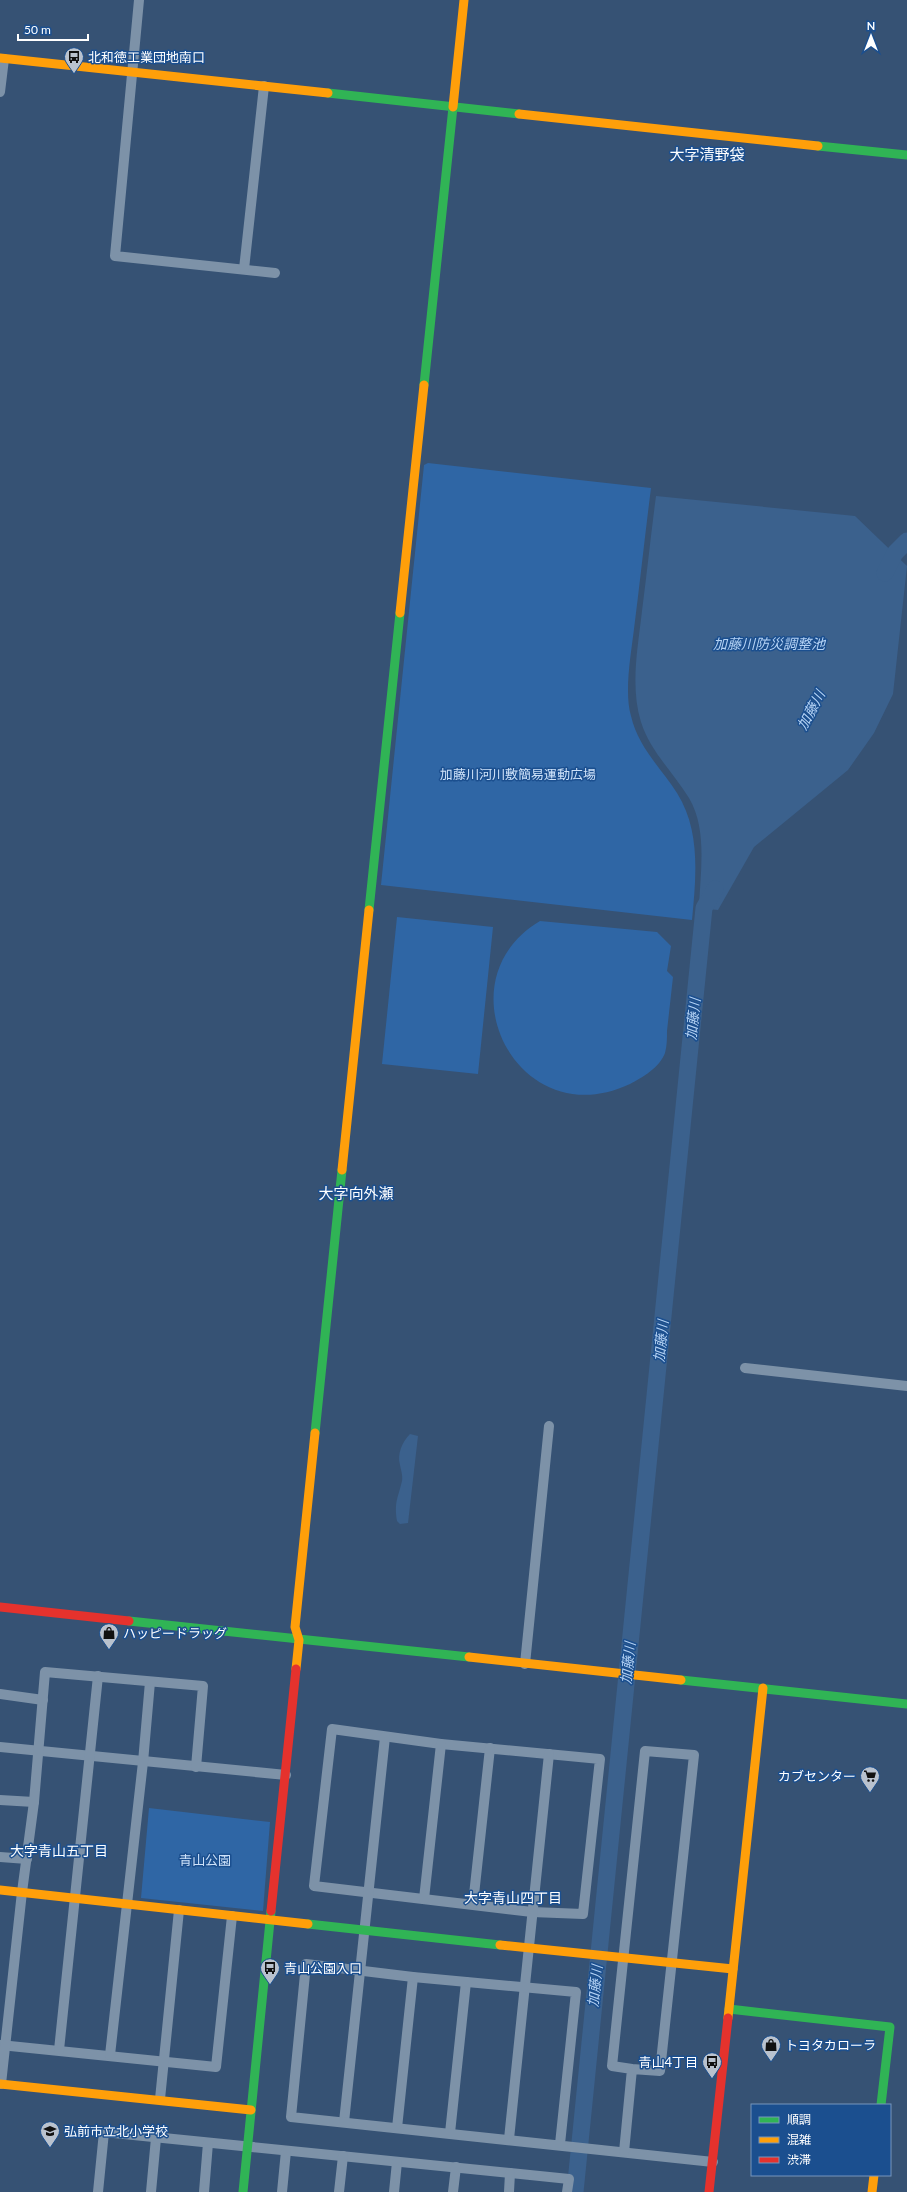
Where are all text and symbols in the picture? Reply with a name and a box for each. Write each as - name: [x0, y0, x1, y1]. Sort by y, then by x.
- scale bar: [18, 16, 88, 42]
- north arrow: [851, 16, 891, 56]
- text: N: [867, 19, 875, 32]
- text: 50 m: [24, 22, 51, 37]
- bus stop icon: 北和徳工業団地南口: [63, 46, 85, 74]
- place label: 北和徳工業団地南口: [88, 49, 205, 65]
- district label: 大字清野袋: [669, 145, 745, 163]
- water label: 加藤川防災調整池: [713, 635, 827, 652]
- water label: 加藤川: [793, 685, 829, 732]
- park label: 加藤川河川敷簡易運動広場: [440, 766, 596, 782]
- water label: 加藤川: [682, 995, 703, 1041]
- district label: 大字向外瀬: [318, 1184, 394, 1202]
- water label: 加藤川: [650, 1317, 671, 1363]
- shop icon: ハッピードラッグ: [98, 1622, 120, 1650]
- place label: ハッピードラッグ: [123, 1625, 227, 1641]
- water label: 加藤川: [617, 1639, 638, 1685]
- supermarket icon: カブセンター: [859, 1765, 881, 1793]
- place label: カブセンター: [778, 1768, 856, 1784]
- district label: 大字青山五丁目: [10, 1842, 108, 1859]
- park label: 青山公園: [179, 1852, 231, 1868]
- district label: 大字青山四丁目: [464, 1889, 562, 1906]
- bus stop icon: 青山公園入口: [259, 1957, 281, 1985]
- place label: 青山公園入口: [284, 1960, 362, 1976]
- water label: 加藤川: [584, 1962, 605, 2008]
- shop icon: トヨタカローラ: [760, 2034, 782, 2062]
- place label: トヨタカローラ: [785, 2037, 876, 2053]
- bus stop icon: 青山4丁目: [701, 2051, 723, 2079]
- place label: 青山4丁目: [638, 2054, 698, 2070]
- legend: [751, 2104, 891, 2176]
- text: 順調: [787, 2112, 811, 2127]
- school or university icon: 弘前市立北小学校: [39, 2120, 61, 2148]
- place label: 弘前市立北小学校: [64, 2123, 168, 2139]
- text: 混雑: [787, 2132, 811, 2147]
- text: 渋滞: [787, 2152, 811, 2167]

